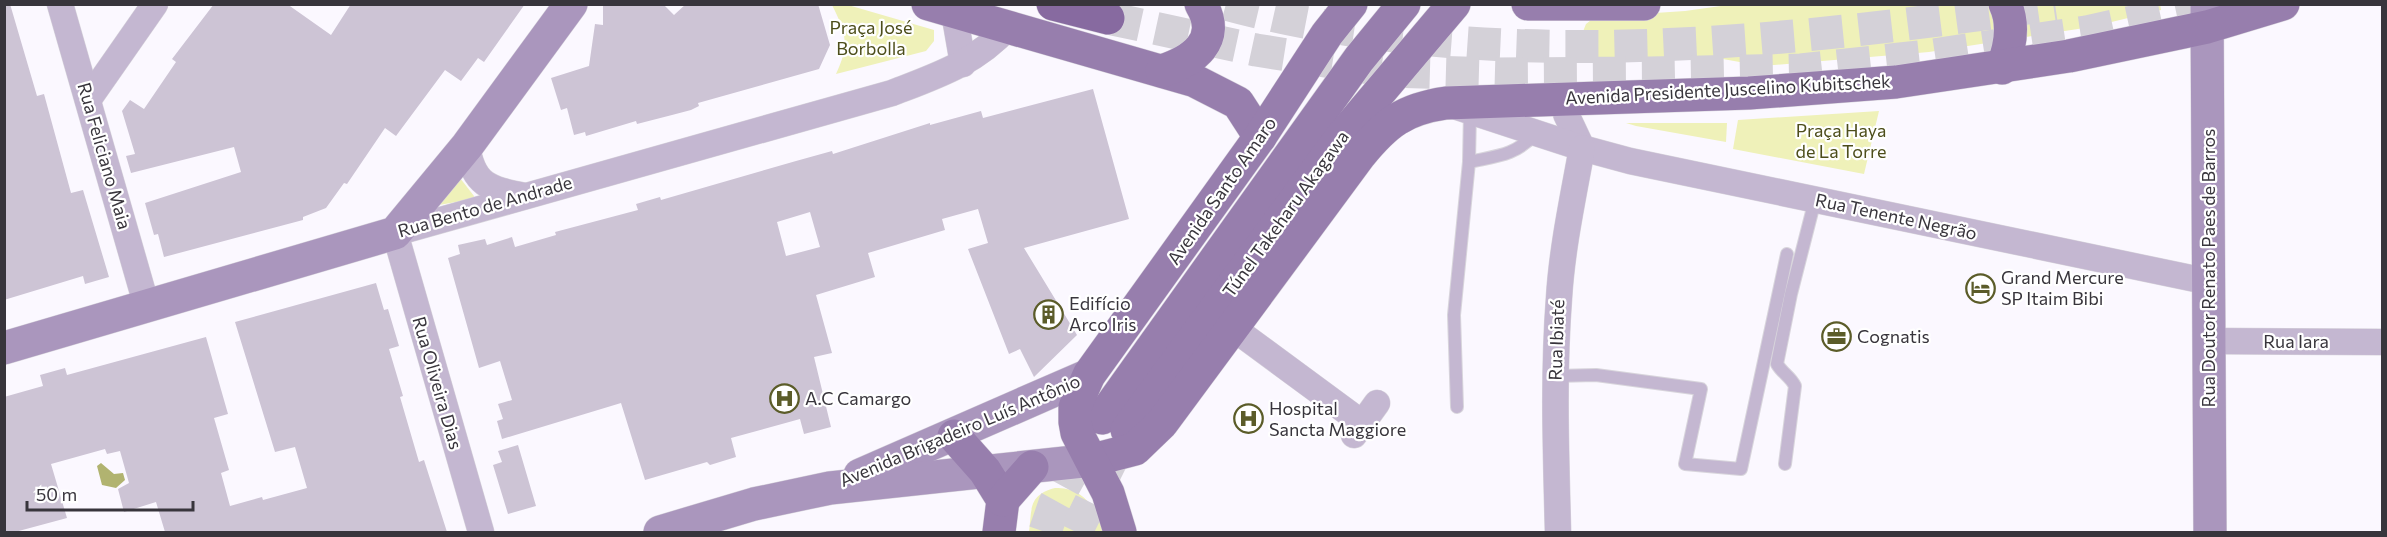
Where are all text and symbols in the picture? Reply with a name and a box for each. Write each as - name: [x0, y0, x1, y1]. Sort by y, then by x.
- park label: Praça José Borbolla: [830, 16, 912, 59]
- street label: Avenida Presidente Juscelino Kubitschek: [1565, 69, 1892, 109]
- street label: Rua Feliciano Maia: [74, 80, 136, 232]
- street label: Avenida Santo Amaro: [1162, 112, 1280, 269]
- park label: Praça Haya de La Torre: [1796, 119, 1886, 162]
- street label: Túnel Takeharu Akagawa: [1217, 126, 1353, 301]
- street label: Rua Doutor Renato Paes de Barros: [2197, 129, 2219, 407]
- street label: Rua Bento de Andrade: [395, 171, 575, 241]
- street label: Rua Tenente Negrão: [1813, 188, 1979, 244]
- place label: Grand Mercure SP Itaim Bibi: [2001, 266, 2124, 309]
- hotel icon: Grand Mercure SP Itaim Bibi: [1964, 272, 1996, 304]
- place label: Edifício Arco Iris: [1069, 292, 1136, 335]
- building icon: Edifício Arco Iris: [1032, 298, 1064, 330]
- street label: Rua Ibiaté: [1544, 299, 1568, 381]
- street label: Rua Oliveira Dias: [408, 314, 467, 452]
- office icon: Cognatis: [1820, 321, 1852, 353]
- place label: Cognatis: [1857, 325, 1930, 347]
- street label: Rua Iara: [2263, 330, 2329, 352]
- street label: Avenida Brigadeiro Luís Antônio: [836, 369, 1083, 491]
- hospital icon: A.C Camargo: [768, 383, 800, 415]
- place label: A.C Camargo: [805, 387, 911, 409]
- place label: Hospital Sancta Maggiore: [1269, 397, 1406, 440]
- hospital icon: Hospital Sancta Maggiore: [1232, 403, 1264, 435]
- scale bar: [27, 474, 194, 512]
- text: 50 m: [36, 483, 77, 505]

